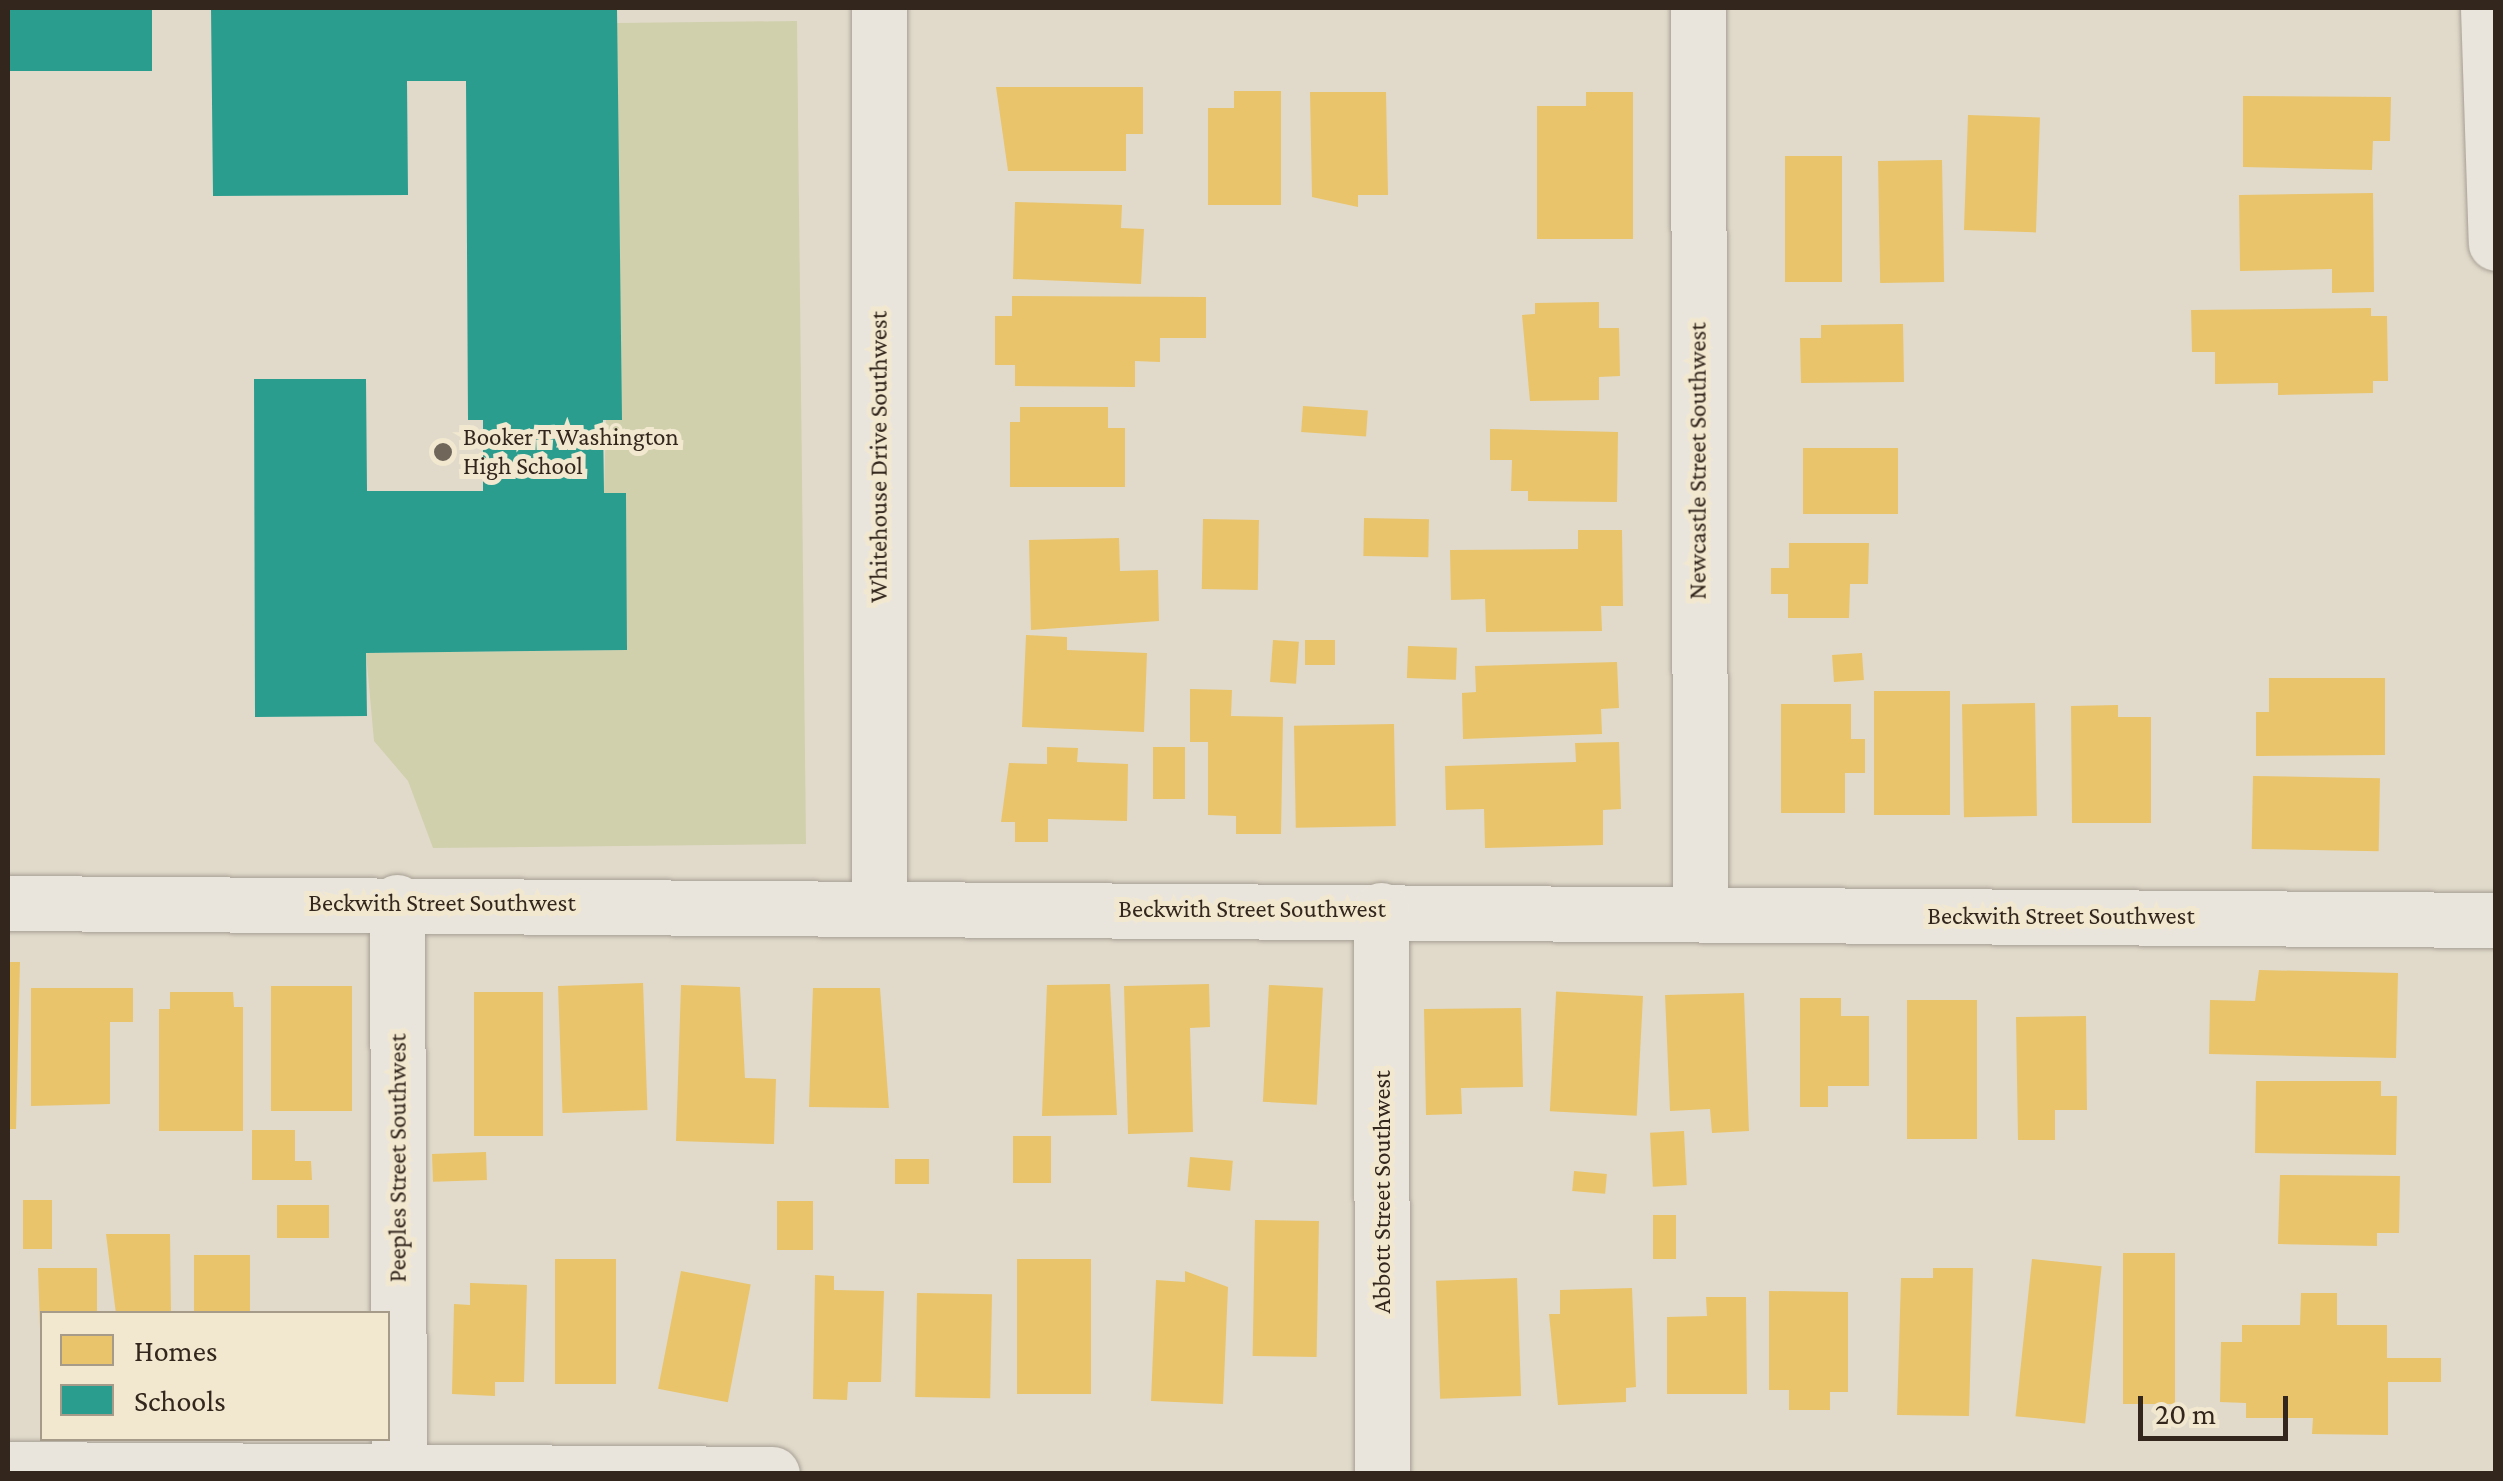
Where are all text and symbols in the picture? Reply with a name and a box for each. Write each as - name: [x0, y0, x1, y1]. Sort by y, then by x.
- street label: Whitehouse Drive Southwest: [864, 311, 894, 603]
- street label: Newcastle Street Southwest: [1683, 322, 1713, 600]
- place label: Booker T Washington High School: [463, 423, 679, 482]
- marker: Booker T Washington High School: [432, 441, 454, 463]
- street label: Beckwith Street Southwest: [308, 888, 576, 918]
- street label: Beckwith Street Southwest: [1118, 894, 1386, 924]
- street label: Beckwith Street Southwest: [1927, 901, 2195, 931]
- street label: Peeples Street Southwest: [383, 1034, 413, 1282]
- street label: Abbott Street Southwest: [1367, 1071, 1397, 1313]
- legend: [40, 1311, 390, 1441]
- text: Homes: [134, 1334, 218, 1367]
- scale bar: [2143, 1376, 2293, 1438]
- text: Schools: [134, 1384, 226, 1417]
- text: 20 m: [2155, 1397, 2216, 1430]

